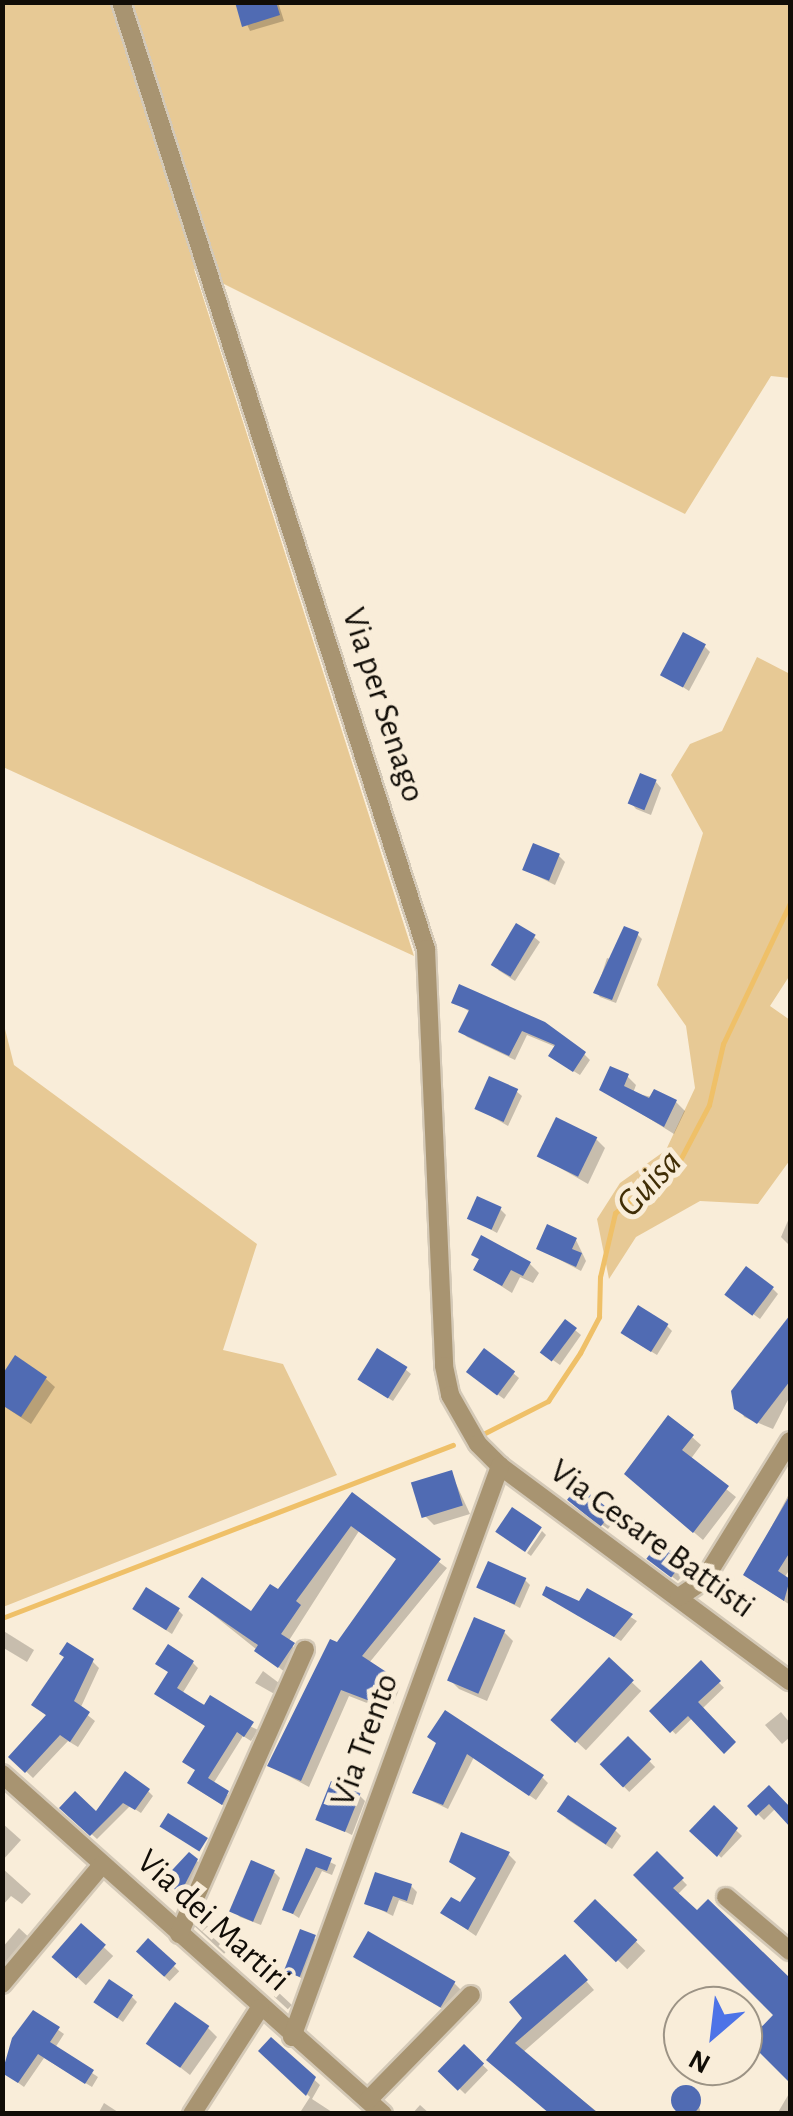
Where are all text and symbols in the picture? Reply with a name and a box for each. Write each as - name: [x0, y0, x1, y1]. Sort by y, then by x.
- street label: Via per Senago: [332, 603, 434, 807]
- water label: Guisa: [607, 1141, 693, 1227]
- street label: Via Cesare Battisti: [541, 1450, 763, 1628]
- street label: Via Trento: [322, 1668, 408, 1812]
- street label: Via dei Martiri: [127, 1841, 299, 2001]
- north arrow: [663, 1986, 763, 2086]
- text: N: [685, 2044, 715, 2078]

